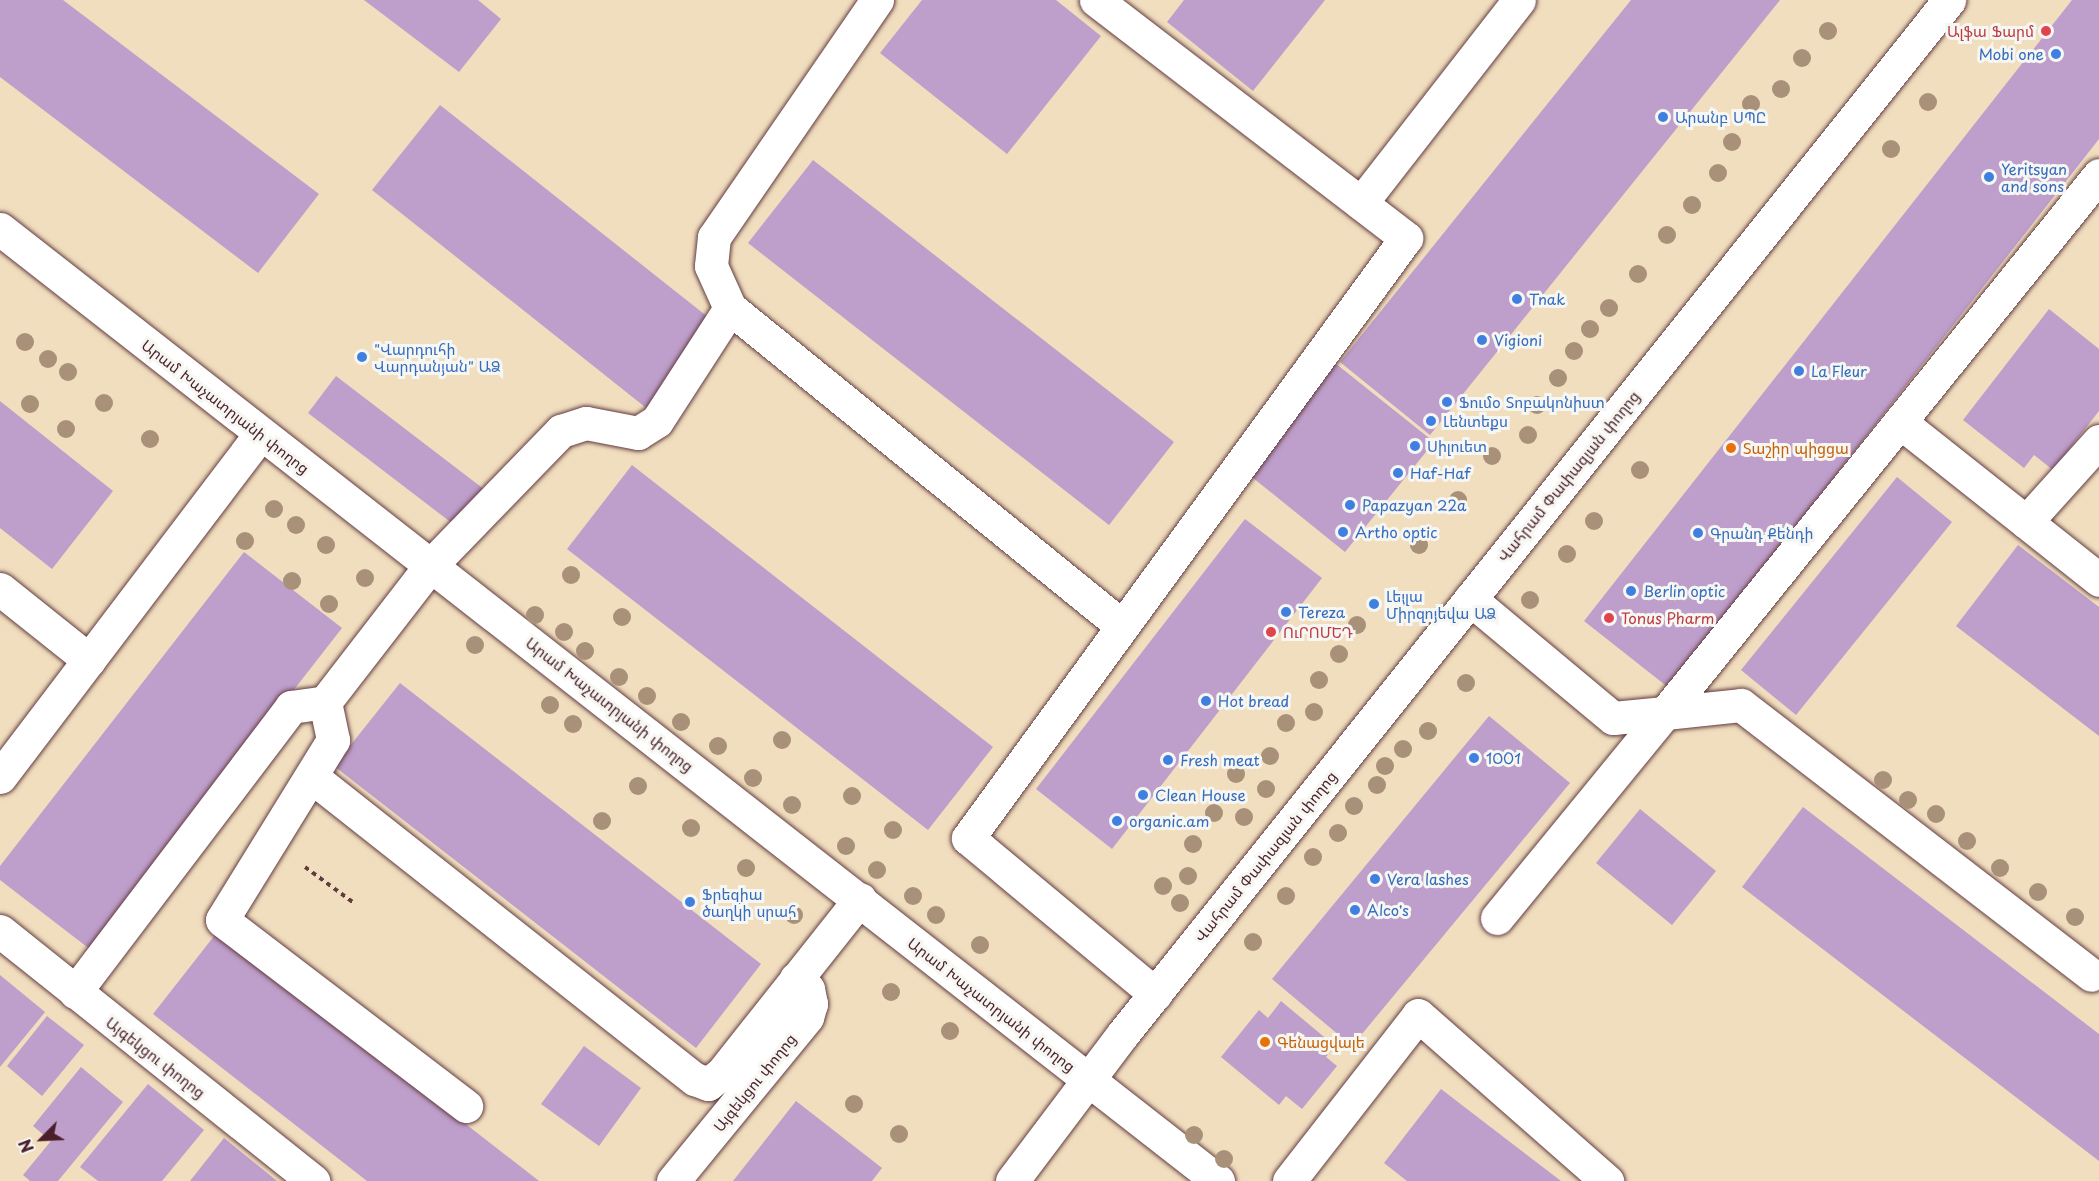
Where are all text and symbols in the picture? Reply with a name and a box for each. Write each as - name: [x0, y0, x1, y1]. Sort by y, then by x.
- place label: Ալֆա Ֆարմ: [1947, 22, 2034, 40]
- marker: Ալֆա Ֆարմ: [2039, 24, 2053, 38]
- place label: Mobi one: [1978, 45, 2044, 63]
- marker: Mobi one: [2049, 47, 2063, 61]
- place label: Արանբ ՍՊԸ: [1675, 108, 1766, 126]
- marker: Արանբ ՍՊԸ: [1656, 110, 1670, 124]
- place label: Yeritsyan and sons: [2001, 159, 2067, 194]
- marker: Yeritsyan and sons: [1982, 170, 1996, 184]
- place label: Tnak: [1529, 290, 1565, 308]
- marker: Tnak: [1510, 292, 1524, 306]
- place label: Vigioni: [1494, 331, 1542, 349]
- marker: Vigioni: [1475, 333, 1489, 347]
- street label: Արամ Խաչատրյանի փողոց: [139, 335, 313, 477]
- place label: "Վարդուհի Վարդանյան" ԱՁ: [374, 339, 501, 374]
- marker: "Վարդուհի Վարդանյան" ԱՁ: [355, 350, 369, 364]
- place label: La Fleur: [1811, 362, 1869, 380]
- marker: La Fleur: [1792, 364, 1806, 378]
- street label: Վահրամ Փափազյան փողոց: [1493, 387, 1643, 565]
- place label: Ֆումօ Տոբակոնիստ: [1459, 393, 1605, 411]
- marker: Ֆումօ Տոբակոնիստ: [1440, 395, 1454, 409]
- place label: Լենտեքս: [1443, 412, 1508, 430]
- marker: Լենտեքս: [1424, 414, 1438, 428]
- place label: Սիլուետ: [1427, 437, 1487, 455]
- marker: Սիլուետ: [1408, 439, 1422, 453]
- place label: Տաշիր պիցցա: [1743, 439, 1849, 457]
- marker: Տաշիր պիցցա: [1724, 441, 1738, 455]
- place label: Haf-Haf: [1410, 464, 1470, 482]
- marker: Haf-Haf: [1391, 466, 1405, 480]
- place label: Papazyan 22a: [1362, 496, 1466, 514]
- marker: Papazyan 22a: [1343, 498, 1357, 512]
- place label: Artho optic: [1355, 523, 1437, 541]
- place label: Գրանդ Քենդի: [1710, 524, 1813, 542]
- marker: Artho optic: [1336, 525, 1350, 539]
- marker: Գրանդ Քենդի: [1691, 526, 1705, 540]
- place label: Berlin optic: [1643, 582, 1727, 600]
- marker: Berlin optic: [1624, 584, 1638, 598]
- place label: Լեյլա Միրզոյեվա ԱՁ: [1386, 586, 1496, 621]
- marker: Լեյլա Միրզոյեվա ԱՁ: [1367, 597, 1381, 611]
- place label: Tereza: [1298, 603, 1345, 621]
- marker: Tereza: [1279, 605, 1293, 619]
- place label: Tonus Pharm: [1621, 609, 1714, 627]
- marker: Tonus Pharm: [1602, 611, 1616, 625]
- place label: ՈւՐՈՄԵԴ: [1283, 623, 1353, 641]
- marker: ՈւՐՈՄԵԴ: [1264, 625, 1278, 639]
- street label: Արամ Խաչատրյանի փողոց: [523, 633, 697, 775]
- place label: Hot bread: [1218, 692, 1290, 710]
- marker: Hot bread: [1199, 694, 1213, 708]
- place label: 1001: [1486, 749, 1521, 767]
- place label: Fresh meat: [1180, 751, 1259, 769]
- marker: 1001: [1467, 751, 1481, 765]
- marker: Fresh meat: [1161, 753, 1175, 767]
- street label: Վահրամ Փափազյան փողոց: [1190, 767, 1340, 945]
- place label: Clean House: [1155, 786, 1246, 804]
- marker: Clean House: [1136, 788, 1150, 802]
- place label: organic.am: [1129, 812, 1209, 830]
- marker: organic.am: [1110, 814, 1124, 828]
- place label: Vera lashes: [1387, 870, 1468, 888]
- marker: Vera lashes: [1368, 872, 1382, 886]
- place label: Ֆրեզիա ծաղկի սրահ: [702, 884, 797, 919]
- marker: Ֆրեզիա ծաղկի սրահ: [683, 895, 697, 909]
- place label: Alco's: [1367, 901, 1409, 919]
- marker: Alco's: [1348, 903, 1362, 917]
- street label: Արամ Խաչատրյանի փողոց: [905, 933, 1079, 1075]
- street label: Այգեկցու փողոց: [103, 1013, 209, 1101]
- street label: Այգեկցու փողոց: [709, 1029, 799, 1135]
- place label: Գենացվալե: [1277, 1033, 1365, 1051]
- marker: Գենացվալե: [1258, 1035, 1272, 1049]
- north arrow: [12, 1109, 72, 1169]
- text: N: [12, 1136, 39, 1157]

